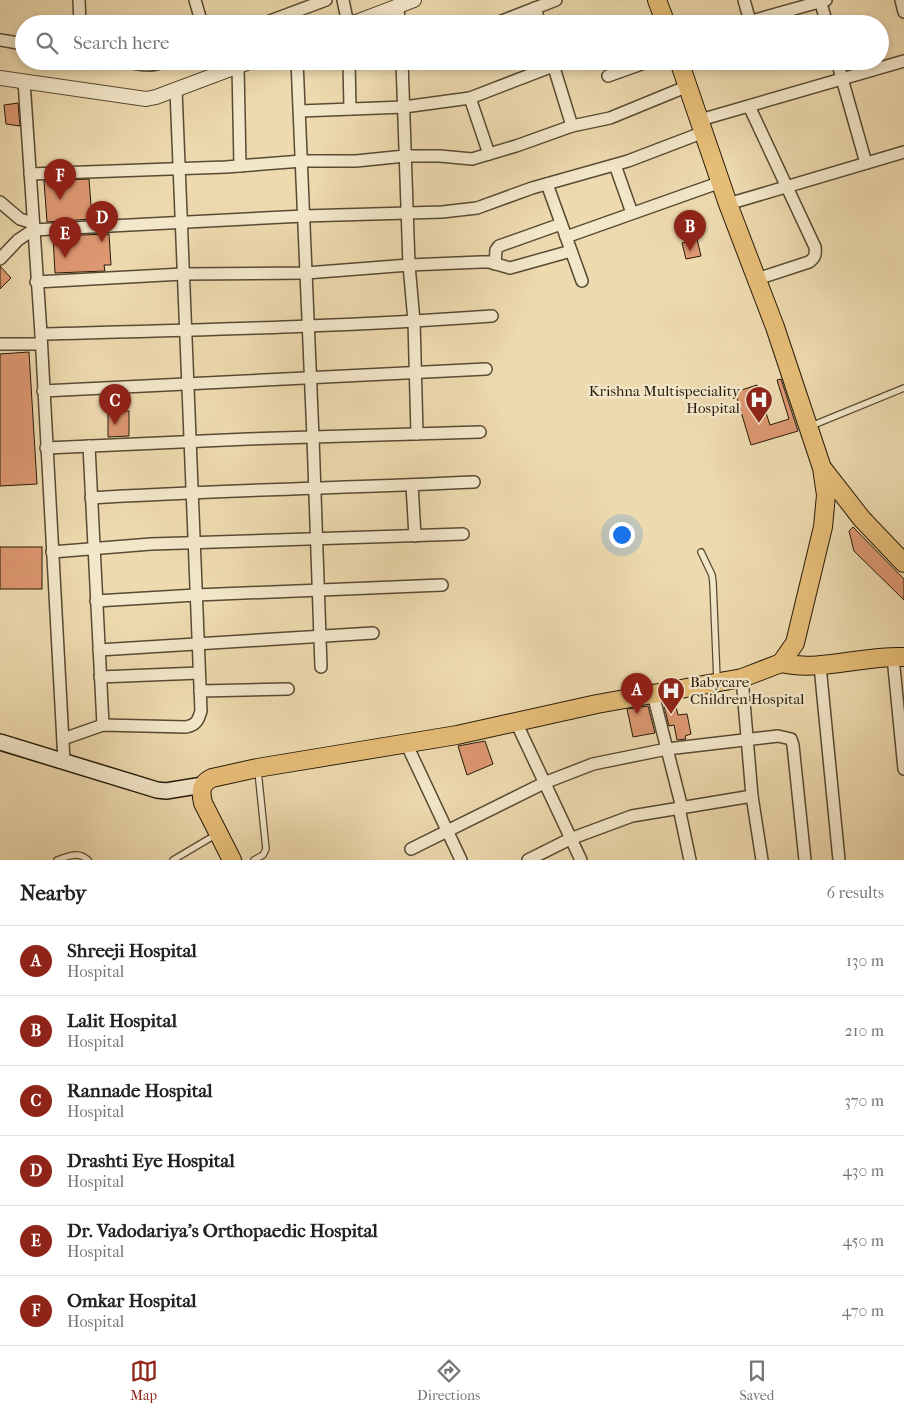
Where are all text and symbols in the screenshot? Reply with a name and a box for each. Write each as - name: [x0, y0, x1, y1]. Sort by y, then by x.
- search box: [15, 15, 889, 70]
- icon: search: [33, 29, 61, 57]
- text: Search here: [73, 32, 169, 54]
- pin: F: [44, 159, 76, 200]
- pin: D: [86, 201, 118, 242]
- pin: B: [674, 210, 706, 251]
- pin: E: [49, 217, 81, 258]
- place label: Krishna Multispeciality Hospital: [589, 382, 741, 417]
- pin: C: [99, 384, 131, 425]
- hospital icon: Krishna Multispeciality Hospital: [744, 385, 774, 424]
- your location: [609, 522, 635, 548]
- pin: A: [621, 673, 653, 714]
- place label: Babycare Children Hospital: [690, 673, 804, 708]
- hospital icon: Babycare Children Hospital: [656, 676, 686, 715]
- text: Nearby: [20, 881, 86, 905]
- text: 6 results: [826, 883, 884, 902]
- text: Shreeji Hospital: [67, 940, 197, 962]
- text: A: [31, 951, 41, 970]
- text: 130 m: [846, 951, 884, 970]
- text: Hospital: [67, 962, 124, 981]
- text: Lalit Hospital: [67, 1010, 177, 1032]
- text: B: [31, 1021, 41, 1040]
- text: 210 m: [845, 1021, 884, 1040]
- text: Hospital: [67, 1032, 124, 1051]
- text: Rannade Hospital: [67, 1080, 213, 1102]
- text: C: [31, 1091, 41, 1110]
- text: 370 m: [844, 1091, 884, 1110]
- text: Hospital: [67, 1102, 124, 1121]
- text: Drashti Eye Hospital: [67, 1150, 235, 1172]
- text: D: [30, 1161, 42, 1180]
- text: 430 m: [842, 1161, 884, 1180]
- text: Hospital: [67, 1172, 124, 1191]
- text: Dr. Vadodariya's Orthopaedic Hospital: [67, 1220, 378, 1242]
- text: E: [31, 1231, 41, 1250]
- text: 450 m: [843, 1231, 884, 1250]
- text: Hospital: [67, 1242, 124, 1261]
- text: Omkar Hospital: [67, 1290, 197, 1312]
- text: F: [32, 1301, 40, 1320]
- text: 470 m: [842, 1301, 884, 1320]
- text: Hospital: [67, 1312, 124, 1331]
- tab: Map: [130, 1357, 158, 1404]
- tab: Directions: [417, 1357, 480, 1404]
- tab: Saved: [740, 1357, 774, 1404]

